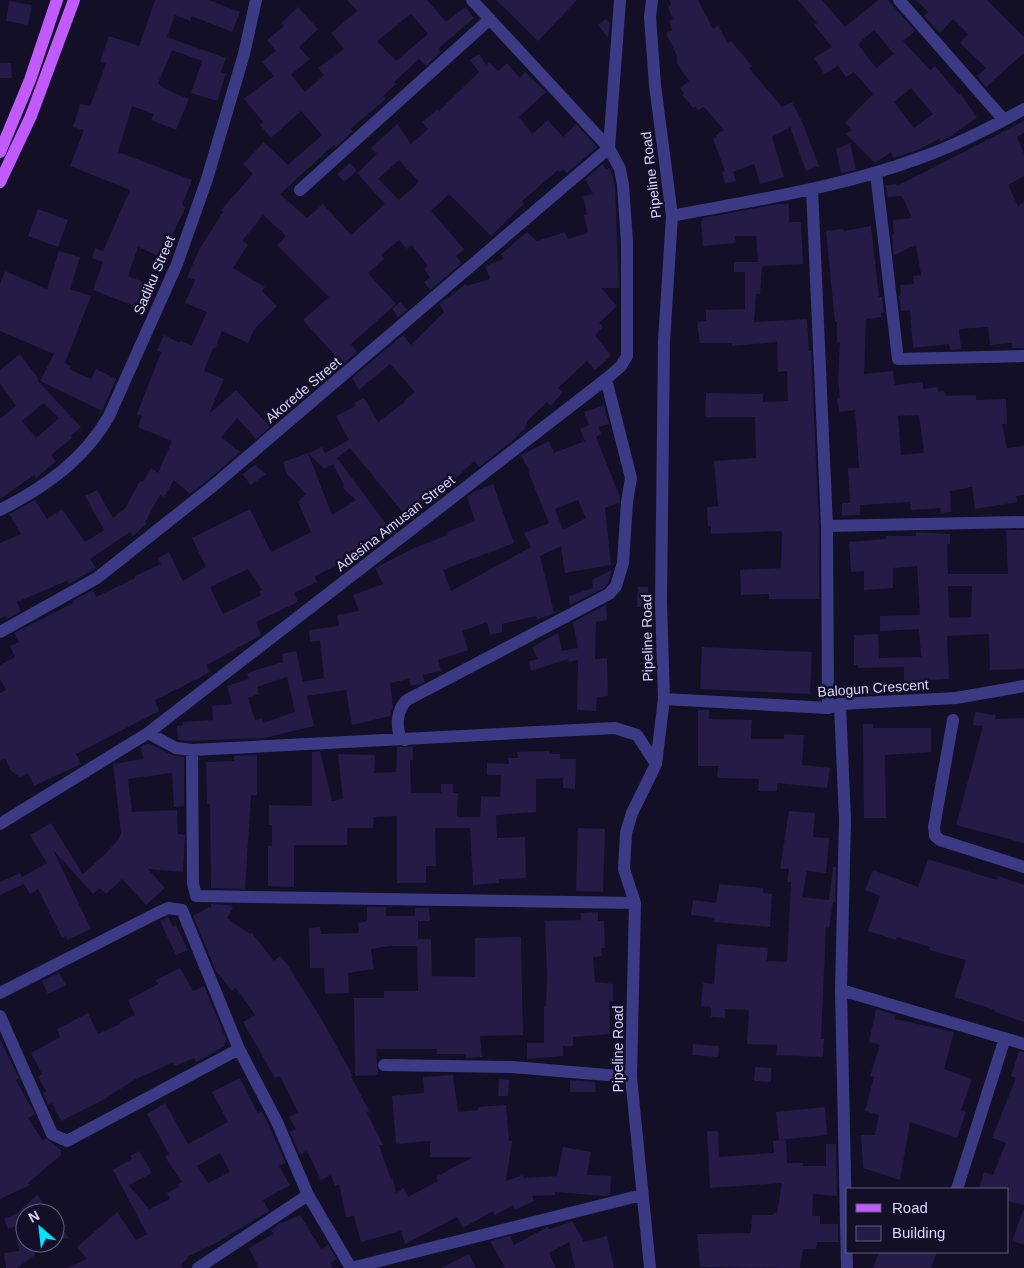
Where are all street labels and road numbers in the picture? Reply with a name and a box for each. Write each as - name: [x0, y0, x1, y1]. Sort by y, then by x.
- street label: Pipeline Road: [638, 131, 664, 219]
- street label: Sadiku Street: [130, 233, 178, 317]
- street label: Akorede Street: [262, 354, 344, 426]
- street label: Adesina Amusan Street: [332, 472, 458, 574]
- street label: Pipeline Road: [638, 594, 656, 682]
- street label: Balogun Crescent: [817, 676, 929, 700]
- street label: Pipeline Road: [610, 1005, 626, 1093]

